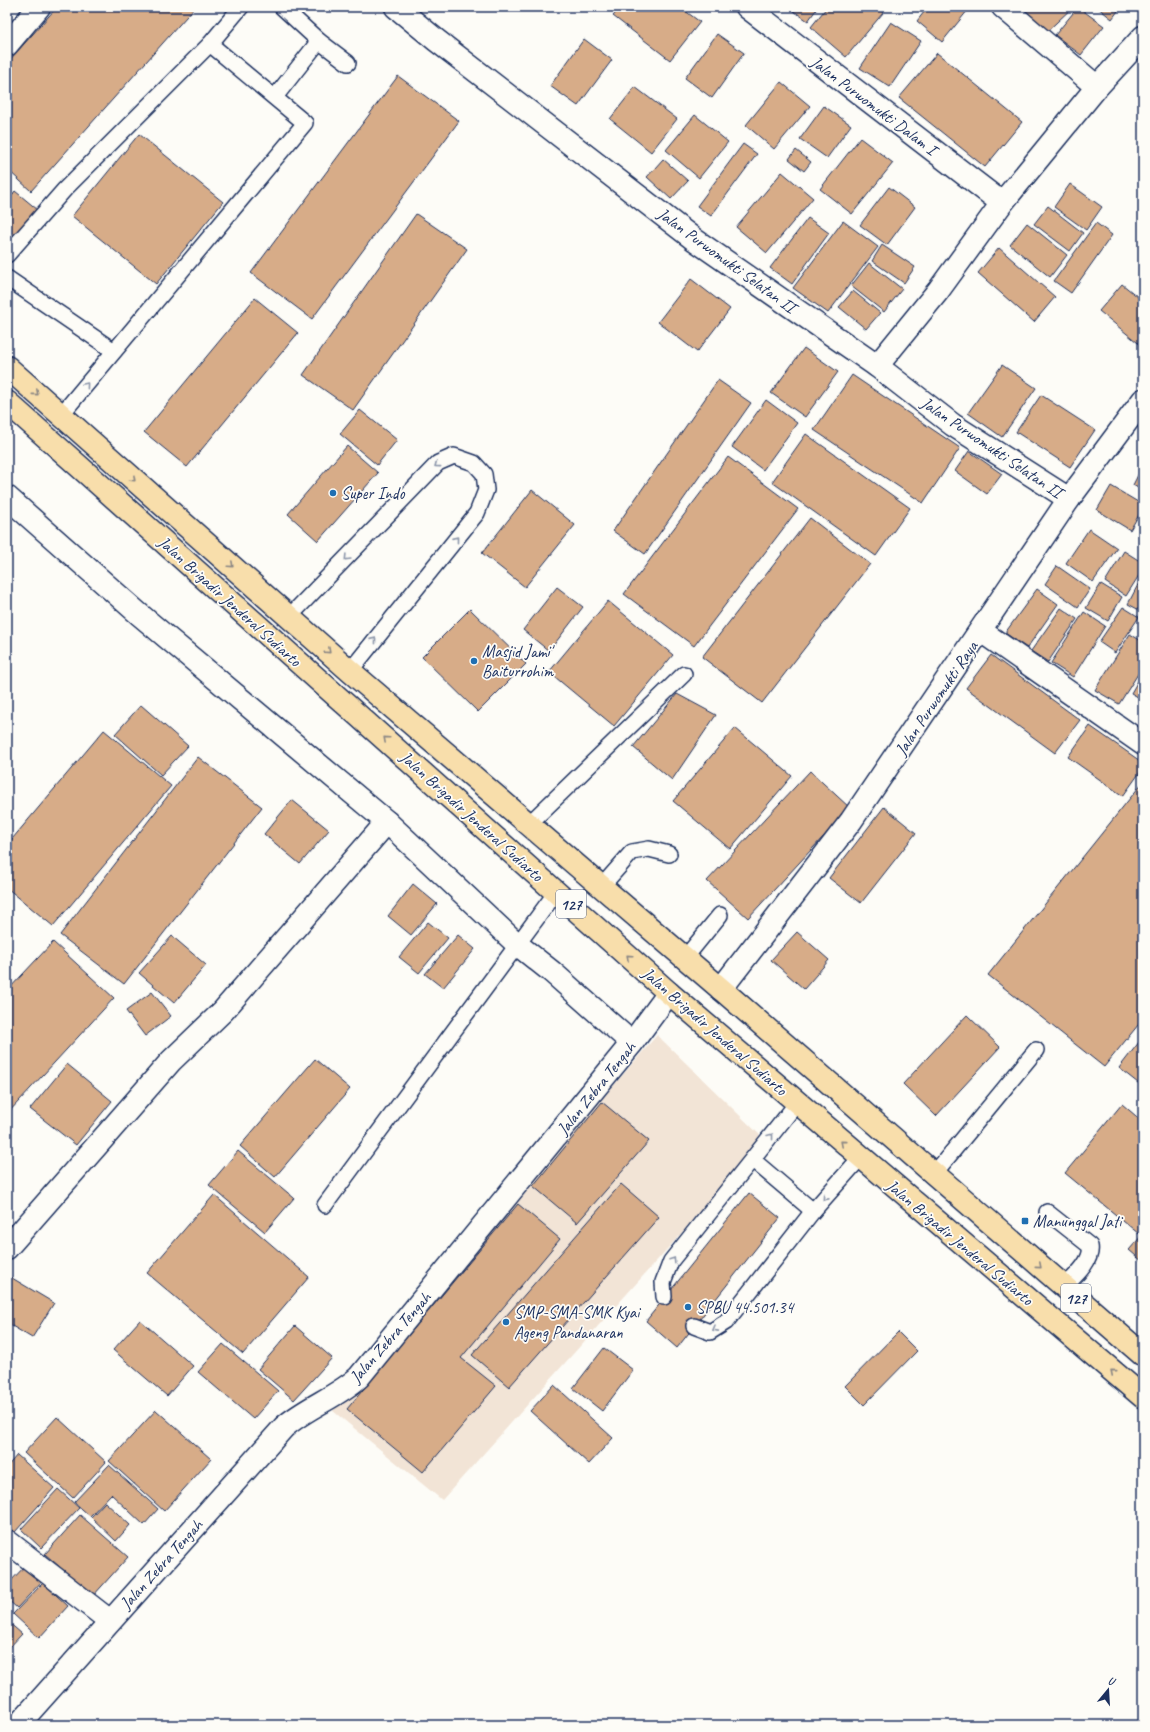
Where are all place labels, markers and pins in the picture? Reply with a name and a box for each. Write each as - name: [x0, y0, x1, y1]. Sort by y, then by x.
- place label: Super Indo: [341, 483, 406, 504]
- marker: Super Indo: [328, 488, 338, 498]
- place label: Masjid Jami' Baiturrohim: [482, 641, 555, 682]
- marker: Masjid Jami' Baiturrohim: [469, 656, 479, 666]
- place label: Manunggal Jati: [1033, 1211, 1123, 1232]
- marker: Manunggal Jati: [1020, 1216, 1030, 1226]
- place label: SPBU 44.501.34: [696, 1297, 796, 1318]
- place label: SMP-SMA-SMK Kyai Ageng Pandanaran: [514, 1302, 641, 1343]
- marker: SPBU 44.501.34: [683, 1302, 693, 1312]
- marker: SMP-SMA-SMK Kyai Ageng Pandanaran: [501, 1317, 511, 1327]

